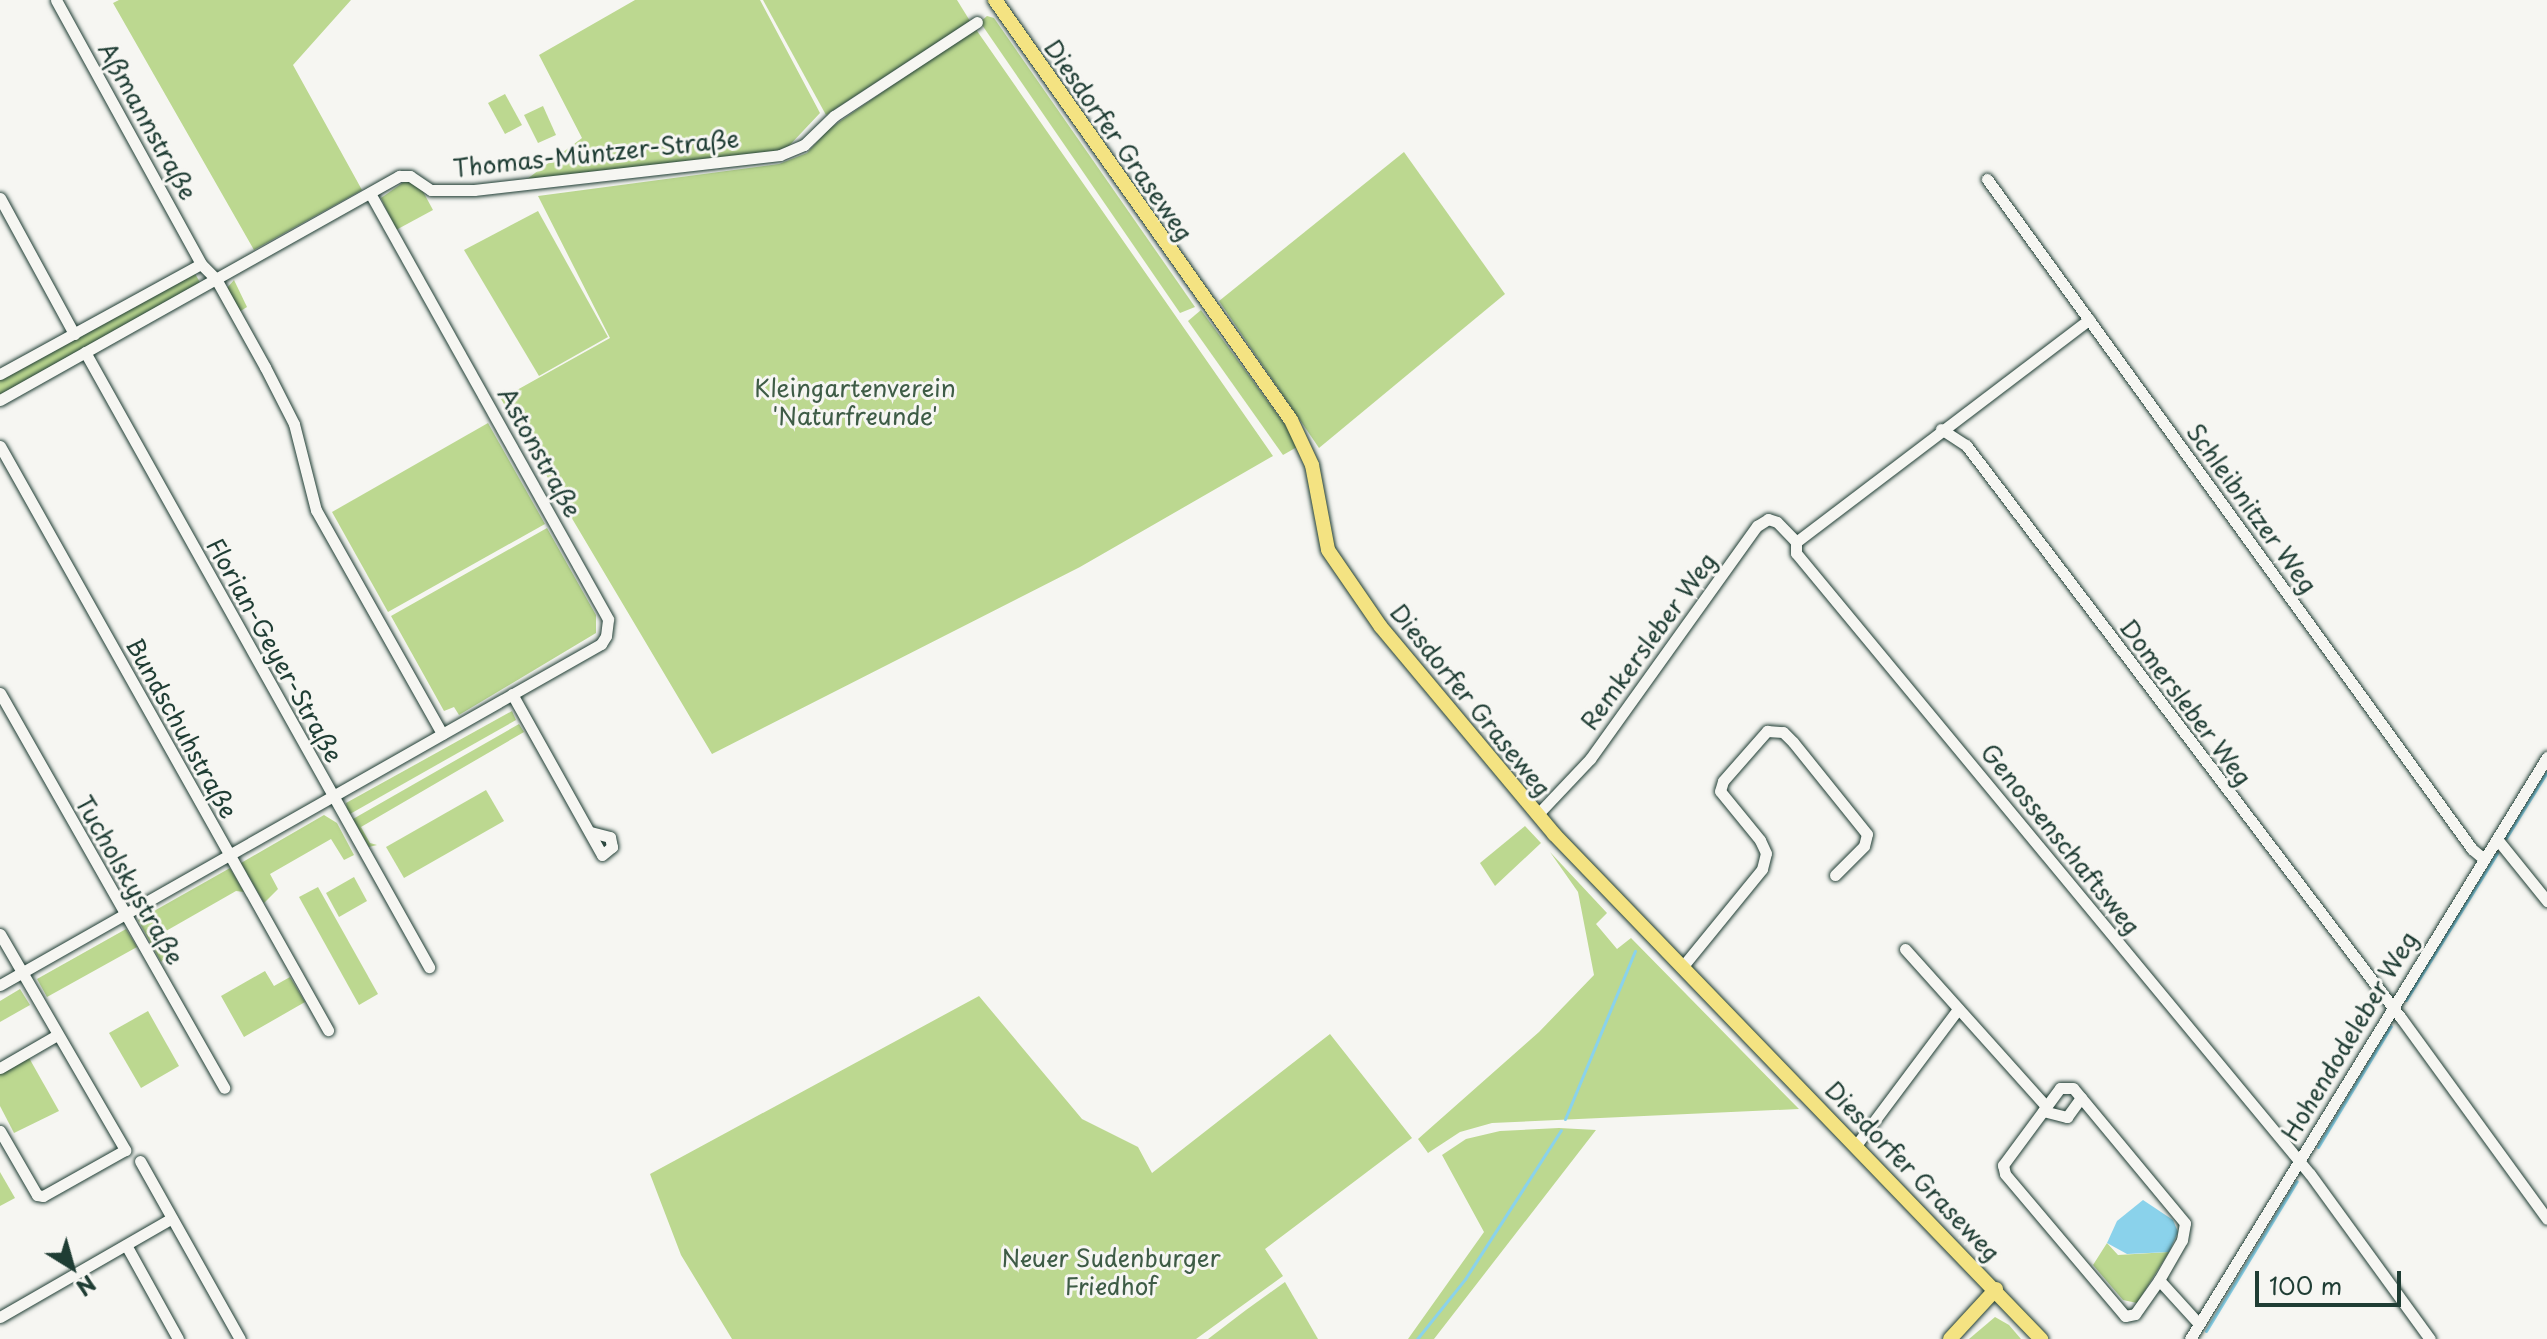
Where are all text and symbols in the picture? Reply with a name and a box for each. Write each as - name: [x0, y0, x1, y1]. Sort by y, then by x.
- street label: Diesdorfer Graseweg: [1038, 33, 1200, 247]
- street label: Aßmannstraße: [93, 37, 203, 205]
- street label: Thomas-Müntzer-Straße: [451, 124, 741, 182]
- park label: Kleingartenverein 'Naturfreunde': [754, 374, 956, 430]
- street label: Astonstraße: [492, 382, 588, 522]
- street label: Schleibnitzer Weg: [2180, 417, 2324, 599]
- street label: Florian-Geyer-Straße: [201, 533, 349, 767]
- street label: Remkersleber Weg: [1573, 546, 1723, 736]
- street label: Diesdorfer Graseweg: [1384, 598, 1558, 802]
- street label: Domersleber Weg: [2113, 612, 2259, 792]
- street label: Bundschuhstraße: [121, 633, 243, 823]
- street label: Genossenschaftsweg: [1975, 738, 2147, 940]
- street label: Tucholskystraße: [70, 790, 190, 970]
- street label: Hohendodeleber Weg: [2275, 925, 2423, 1147]
- street label: Diesdorfer Graseweg: [1819, 1075, 2007, 1267]
- north arrow: [32, 1227, 112, 1307]
- park label: Neuer Sudenburger Friedhof: [1000, 1244, 1222, 1300]
- scale bar: [2259, 1255, 2405, 1305]
- text: 100 m: [2269, 1267, 2342, 1303]
- text: N: [70, 1268, 104, 1305]

